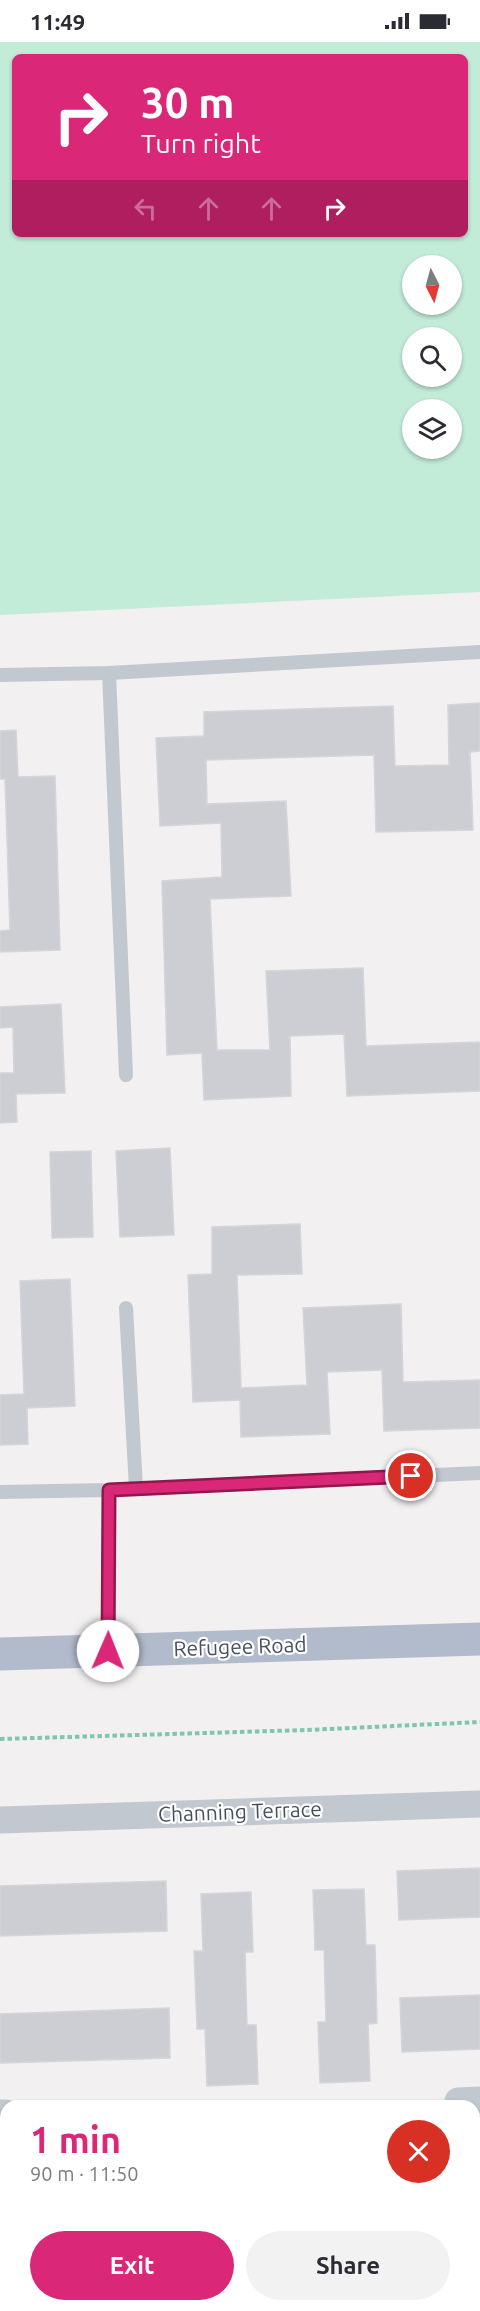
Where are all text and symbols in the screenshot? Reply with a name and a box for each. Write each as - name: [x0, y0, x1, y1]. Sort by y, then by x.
- text: 11:49: [30, 9, 85, 34]
- icon: right: [42, 78, 120, 156]
- text: 30 m: [141, 79, 235, 126]
- text: Turn right: [141, 128, 261, 158]
- icon: left: [129, 192, 162, 225]
- icon: ahead: [192, 192, 225, 225]
- icon: ahead: [255, 192, 288, 225]
- icon: right: [318, 192, 351, 225]
- north arrow: [402, 255, 462, 315]
- map controls: [402, 255, 462, 459]
- button: search: [402, 327, 462, 387]
- button: layers: [402, 399, 462, 459]
- pin: [385, 1450, 436, 1501]
- icon: arrive: [394, 1459, 427, 1492]
- position arrow: [76, 1619, 140, 1683]
- street label: Refugee Road: [173, 1632, 307, 1660]
- street label: Channing Terrace: [158, 1796, 322, 1826]
- text: 1 min: [30, 2119, 121, 2160]
- button: close: [387, 2120, 450, 2183]
- text: 90 m · 11:50: [30, 2162, 139, 2185]
- button: Exit: [30, 2231, 234, 2300]
- button: Share: [246, 2231, 450, 2300]

